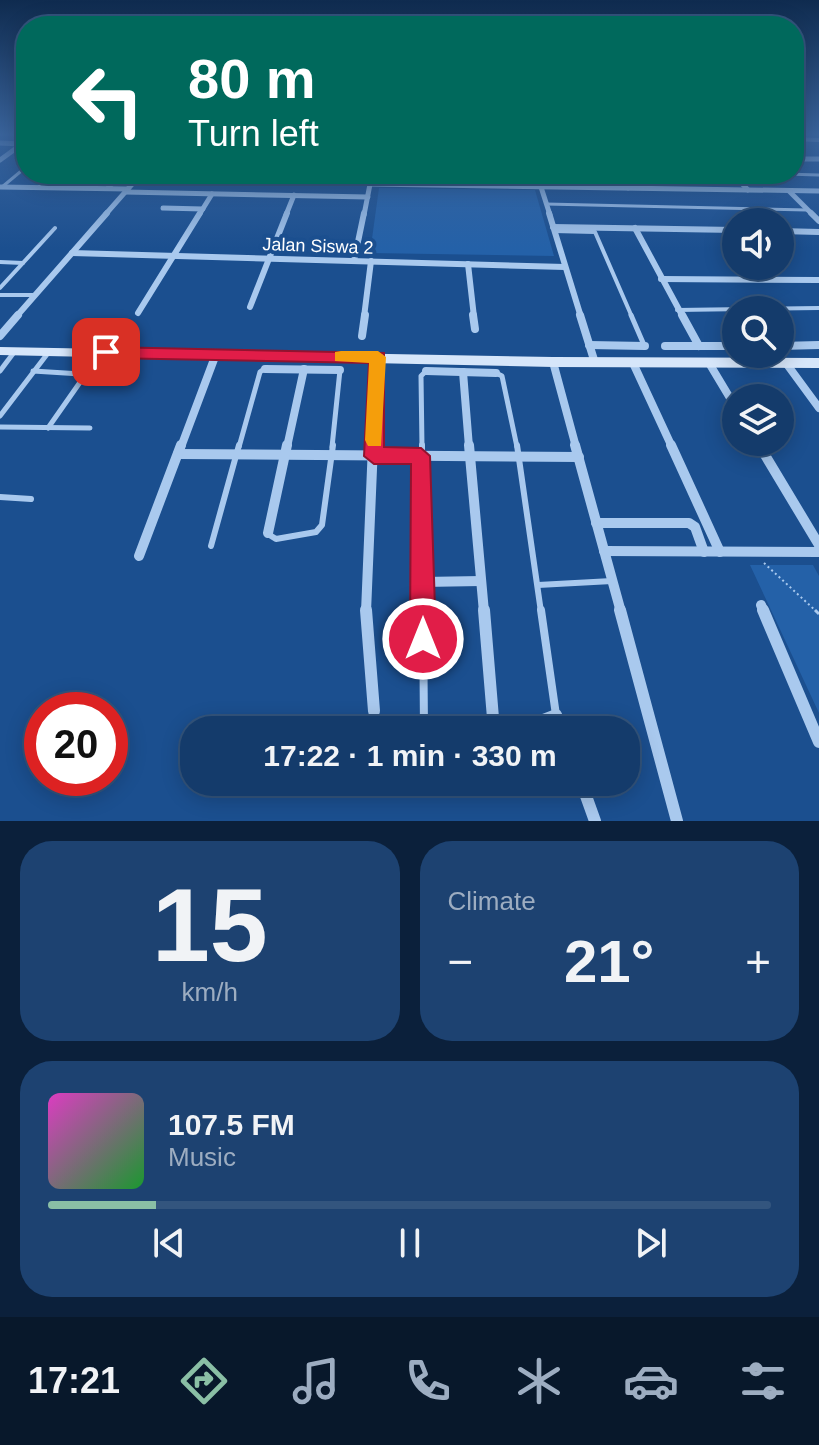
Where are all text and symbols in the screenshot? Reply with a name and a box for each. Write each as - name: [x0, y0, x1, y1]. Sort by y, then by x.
- text: 80 m: [188, 47, 316, 110]
- icon: left: [56, 48, 160, 152]
- text: Turn left: [188, 113, 319, 154]
- map controls: [722, 208, 794, 456]
- button: sound: [722, 208, 794, 280]
- street label: Jalan Siswa 2: [262, 234, 374, 258]
- button: search: [722, 296, 794, 368]
- pin: [72, 318, 140, 386]
- icon: arrive: [84, 330, 128, 374]
- button: layers: [722, 384, 794, 456]
- position arrow: [381, 597, 465, 681]
- speed limit sign: 20: [24, 692, 128, 796]
- text: 17:22 · 1 min · 330 m: [263, 739, 557, 772]
- text: 15: [152, 867, 268, 983]
- text: Climate: [448, 886, 536, 916]
- text: 21°: [564, 928, 655, 995]
- text: −: [448, 937, 473, 986]
- text: +: [745, 937, 771, 986]
- text: km/h: [182, 977, 238, 1007]
- text: 107.5 FM: [168, 1108, 295, 1141]
- text: Music: [168, 1142, 236, 1172]
- icon: previous: [147, 1221, 191, 1265]
- icon: pause: [388, 1221, 432, 1265]
- icon: next: [629, 1221, 673, 1265]
- icon: directions: [176, 1353, 232, 1409]
- icon: music: [288, 1353, 344, 1409]
- icon: phone: [400, 1353, 456, 1409]
- icon: climate: [511, 1353, 567, 1409]
- icon: car: [623, 1353, 679, 1409]
- icon: filters: [735, 1353, 791, 1409]
- text: 17:21: [28, 1360, 120, 1401]

